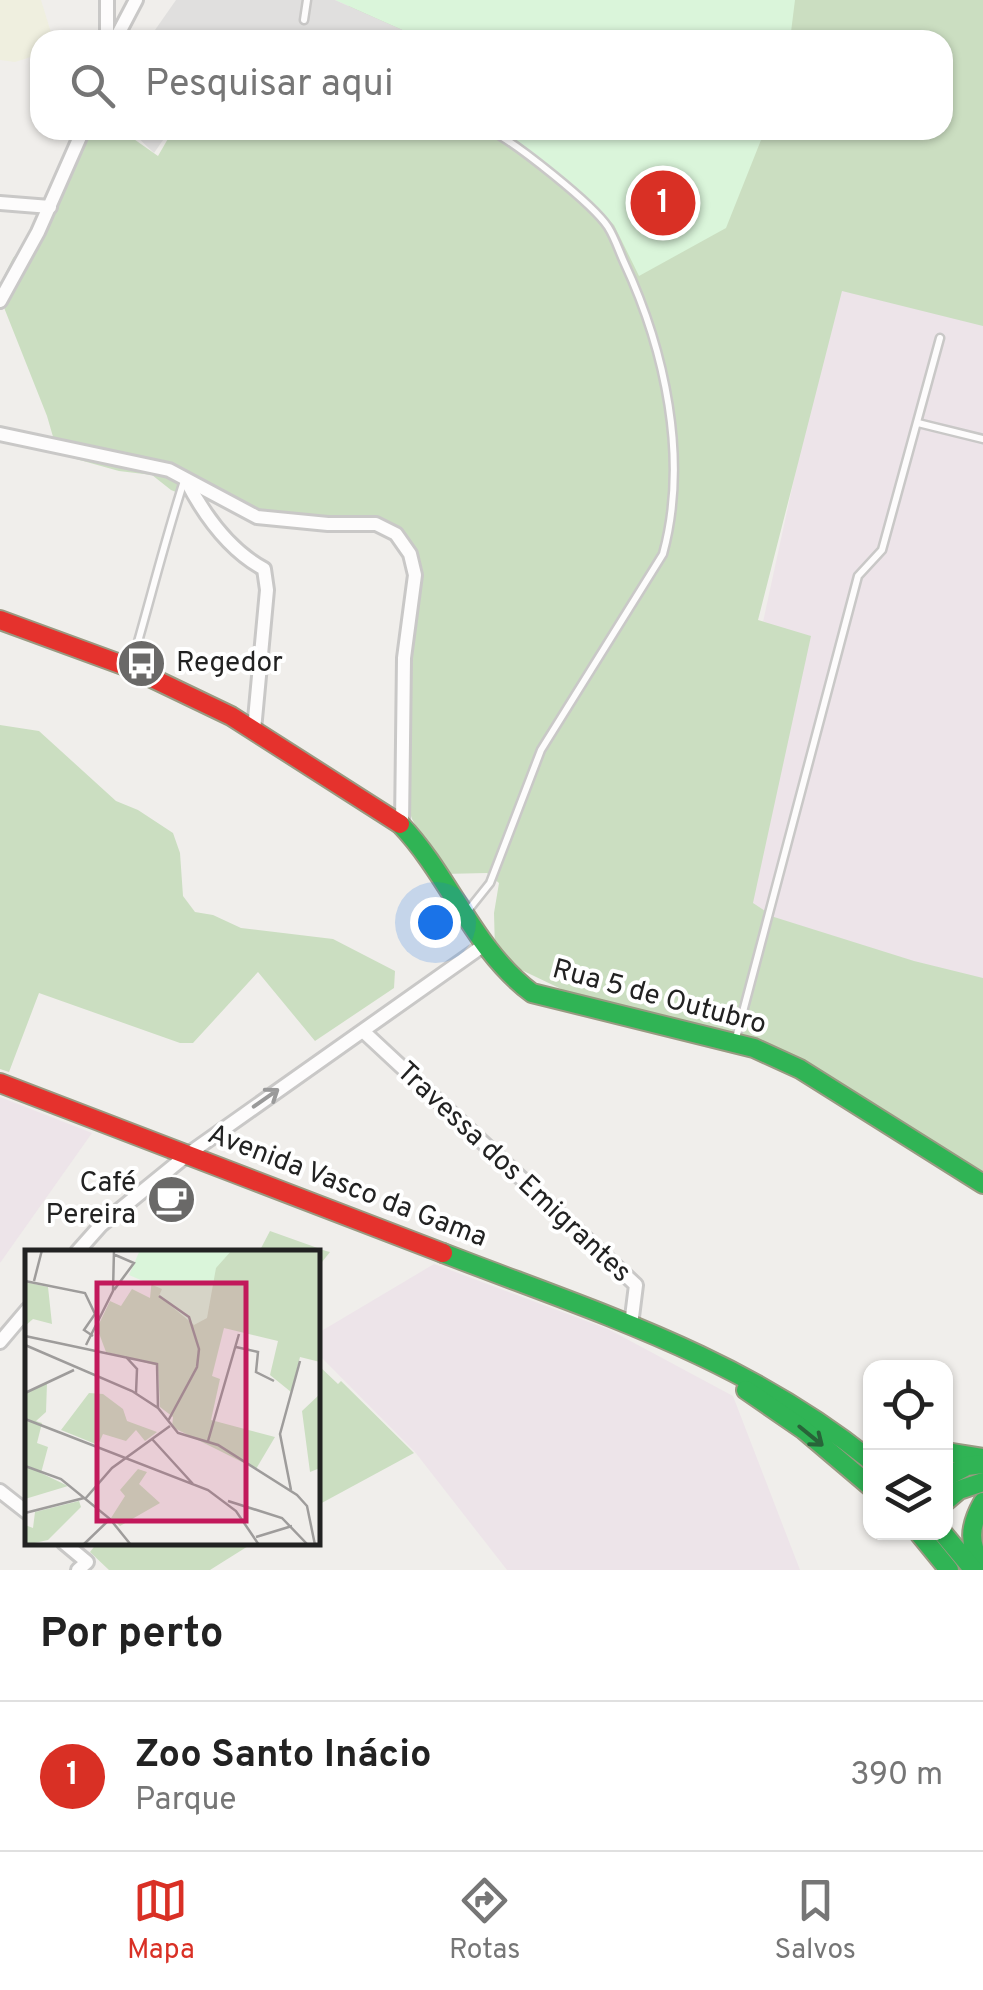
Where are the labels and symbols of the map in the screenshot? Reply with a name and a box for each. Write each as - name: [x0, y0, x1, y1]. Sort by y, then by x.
- pin: 1: [630, 166, 696, 240]
- bus stop icon: Regedor: [115, 638, 167, 690]
- place label: Regedor: [176, 646, 283, 682]
- your location: [410, 897, 461, 948]
- street label: Rua 5 de Outubro: [548, 952, 770, 1044]
- street label: Travessa dos Emigrantes: [388, 1055, 638, 1291]
- one-way arrow: [252, 1088, 279, 1109]
- street label: Avenida Vasco da Gama: [202, 1117, 492, 1257]
- place label: Café Pereira: [46, 1166, 136, 1234]
- cafe icon: Café Pereira: [145, 1174, 197, 1226]
- inset map: [25, 1250, 320, 1545]
- one-way arrow: [798, 1425, 824, 1447]

